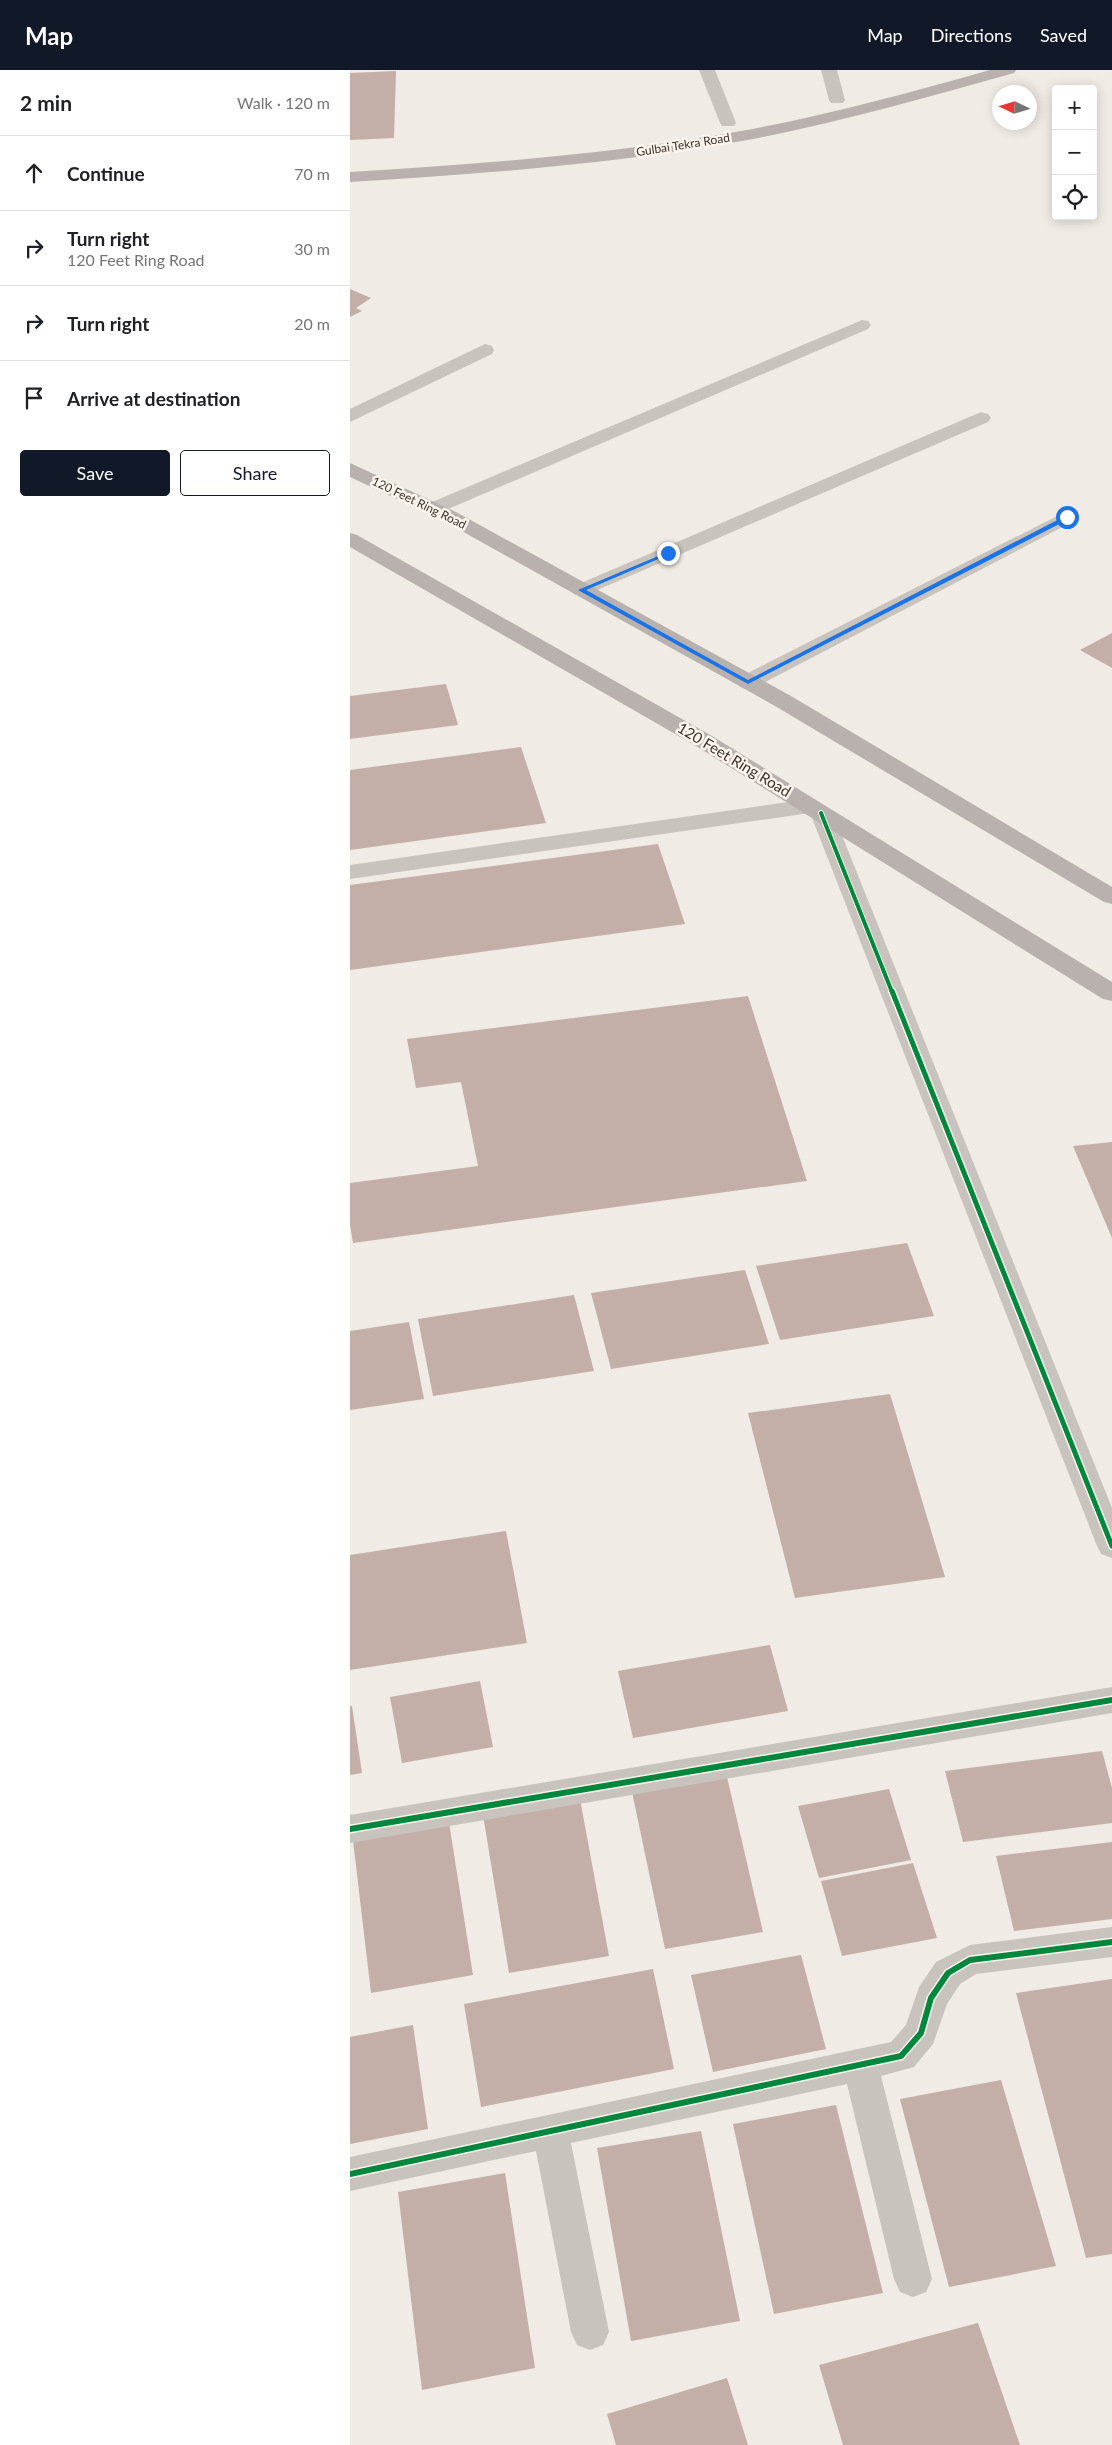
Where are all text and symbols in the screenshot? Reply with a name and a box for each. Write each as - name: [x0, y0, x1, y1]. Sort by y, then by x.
- text: Map: [25, 21, 73, 50]
- text: Map: [867, 24, 903, 46]
- text: Directions: [931, 24, 1012, 46]
- text: Saved: [1040, 24, 1087, 46]
- north arrow: [992, 85, 1037, 130]
- map controls: [1052, 85, 1097, 220]
- button: +: [1052, 85, 1097, 130]
- text: 2 min: [20, 90, 72, 115]
- text: Walk · 120 m: [237, 93, 330, 112]
- street label: Gulbai Tekra Road: [635, 130, 731, 159]
- button: −: [1052, 130, 1097, 175]
- icon: ahead: [20, 159, 48, 187]
- text: Continue: [67, 162, 145, 185]
- text: 70 m: [294, 164, 330, 183]
- button: locate: [1052, 175, 1097, 220]
- text: Turn right: [67, 227, 149, 250]
- icon: right: [20, 234, 48, 262]
- text: 30 m: [294, 239, 330, 258]
- text: 120 Feet Ring Road: [67, 250, 205, 269]
- icon: right: [20, 309, 48, 337]
- text: Turn right: [67, 312, 149, 335]
- text: 20 m: [294, 314, 330, 333]
- icon: arrive: [20, 384, 48, 412]
- text: Arrive at destination: [67, 387, 240, 410]
- button: Save: [20, 450, 170, 496]
- button: Share: [180, 450, 330, 496]
- street label: 120 Feet Ring Road: [370, 473, 469, 532]
- route start: [1056, 506, 1079, 529]
- route end: [657, 542, 680, 565]
- street label: 120 Feet Ring Road: [675, 718, 794, 800]

